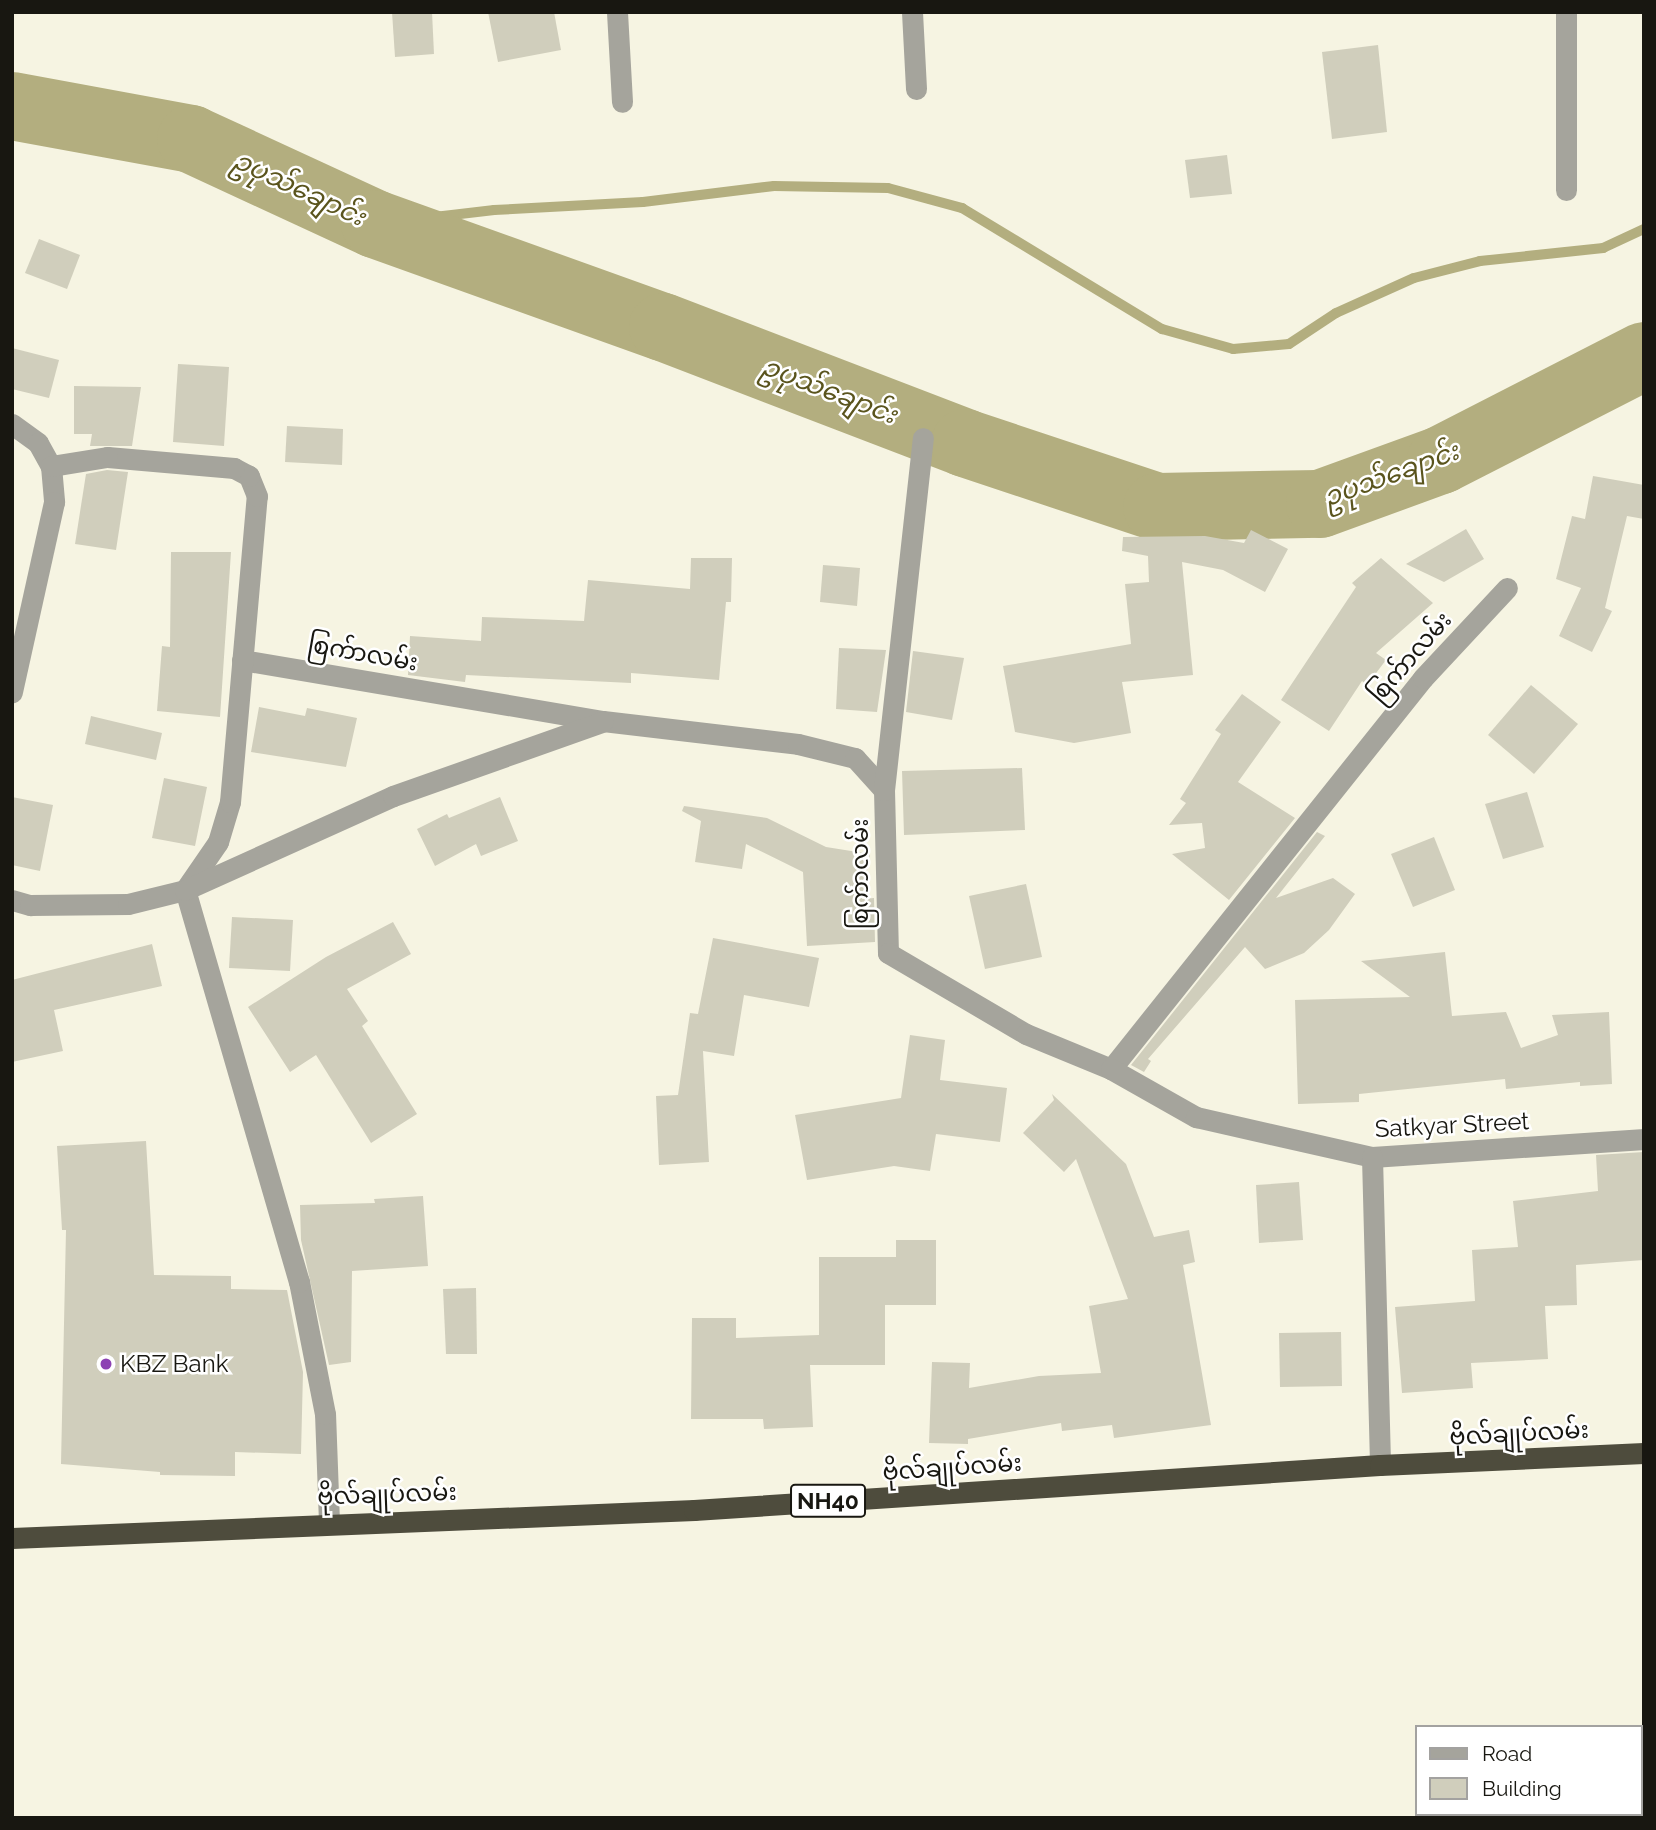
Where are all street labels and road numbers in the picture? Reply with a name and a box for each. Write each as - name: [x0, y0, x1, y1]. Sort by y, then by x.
- street label: စြက်ာလမ်း: [1363, 606, 1457, 708]
- street label: စြက်ာလမ်း: [306, 629, 420, 677]
- street label: စြက်ာလမ်း: [846, 818, 874, 930]
- street label: Satkyar Street: [1374, 1107, 1530, 1143]
- street label: ဗိုလ်ချုပ်လမ်း: [1449, 1415, 1589, 1451]
- street label: ဗိုလ်ချုပ်လမ်း: [881, 1448, 1023, 1486]
- street label: ဗိုလ်ချုပ်လမ်း: [317, 1477, 457, 1511]
- road number: NH40: [790, 1482, 866, 1520]

